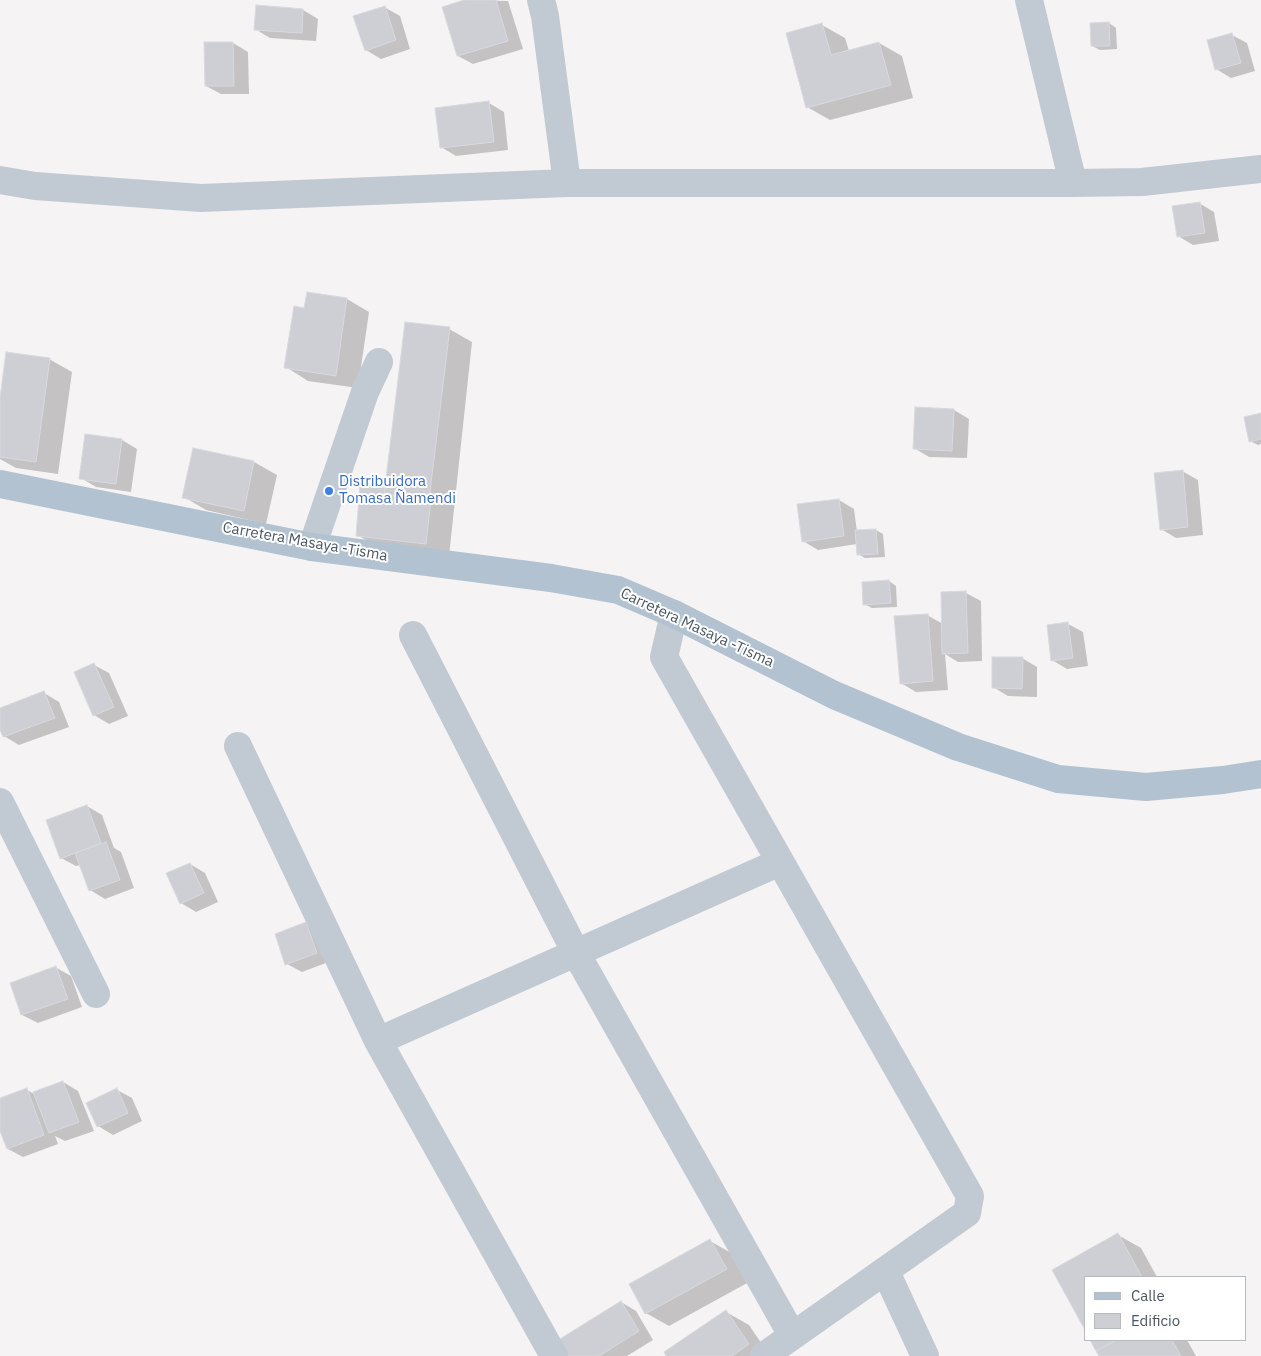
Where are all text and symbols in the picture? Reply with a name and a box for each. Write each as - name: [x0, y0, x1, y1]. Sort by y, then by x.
- place label: Distribuidora Tomasa Ñamendi: [339, 473, 456, 508]
- marker: Distribuidora Tomasa Ñamendi: [323, 485, 335, 497]
- street label: Carretera Masaya -Tisma: [221, 519, 389, 565]
- street label: Carretera Masaya -Tisma: [617, 585, 777, 671]
- legend: [1084, 1276, 1246, 1341]
- text: Calle: [1131, 1286, 1165, 1305]
- text: Edificio: [1131, 1311, 1180, 1330]

